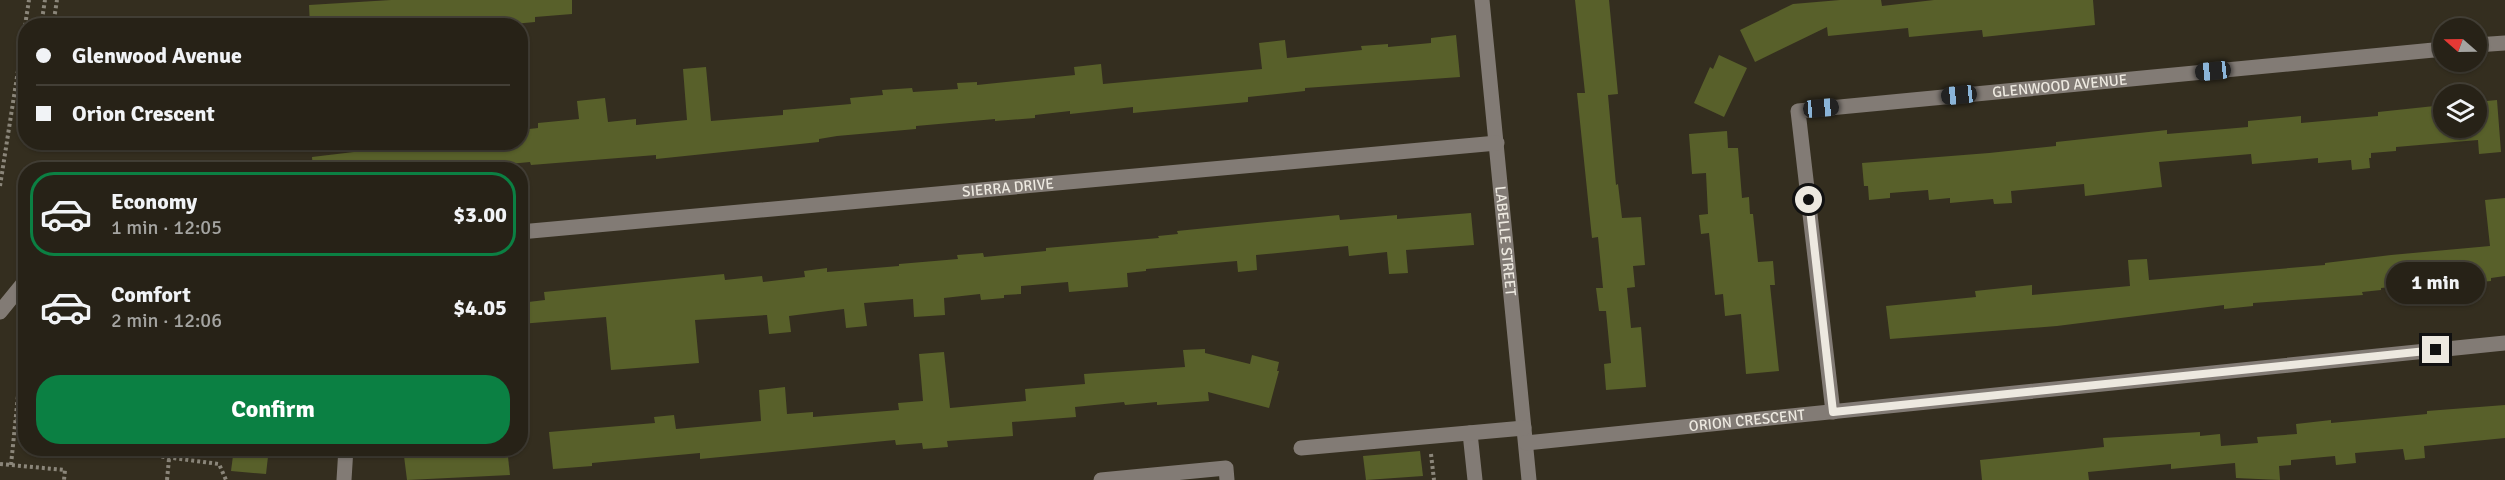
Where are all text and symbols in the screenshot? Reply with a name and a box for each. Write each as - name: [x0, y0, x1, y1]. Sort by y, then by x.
- north arrow: [2433, 18, 2487, 72]
- map controls: [2433, 18, 2487, 138]
- text: Glenwood Avenue: [72, 42, 242, 69]
- car: [2194, 60, 2232, 82]
- street label: GLENWOOD AVENUE: [1991, 70, 2128, 101]
- car: [1940, 84, 1978, 106]
- button: layers: [2433, 84, 2487, 138]
- car: [1802, 97, 1840, 119]
- text: Orion Crescent: [72, 100, 215, 127]
- street label: SIERRA DRIVE: [961, 174, 1055, 201]
- street label: LABELLE STREET: [1491, 185, 1520, 297]
- route start: [1795, 186, 1822, 213]
- icon: car: [39, 187, 93, 241]
- text: Economy: [111, 188, 197, 215]
- text: $3.00: [453, 201, 507, 228]
- text: 1 min · 12:05: [111, 215, 222, 240]
- callout: 1 min: [2386, 263, 2486, 305]
- text: 1 min: [2411, 270, 2460, 295]
- icon: car: [39, 280, 93, 334]
- text: Comfort: [111, 281, 191, 308]
- text: $4.05: [453, 294, 507, 321]
- text: 2 min · 12:06: [111, 308, 222, 333]
- route end: [2422, 336, 2449, 363]
- button: Confirm: [36, 375, 510, 444]
- street label: ORION CRESCENT: [1688, 405, 1806, 435]

